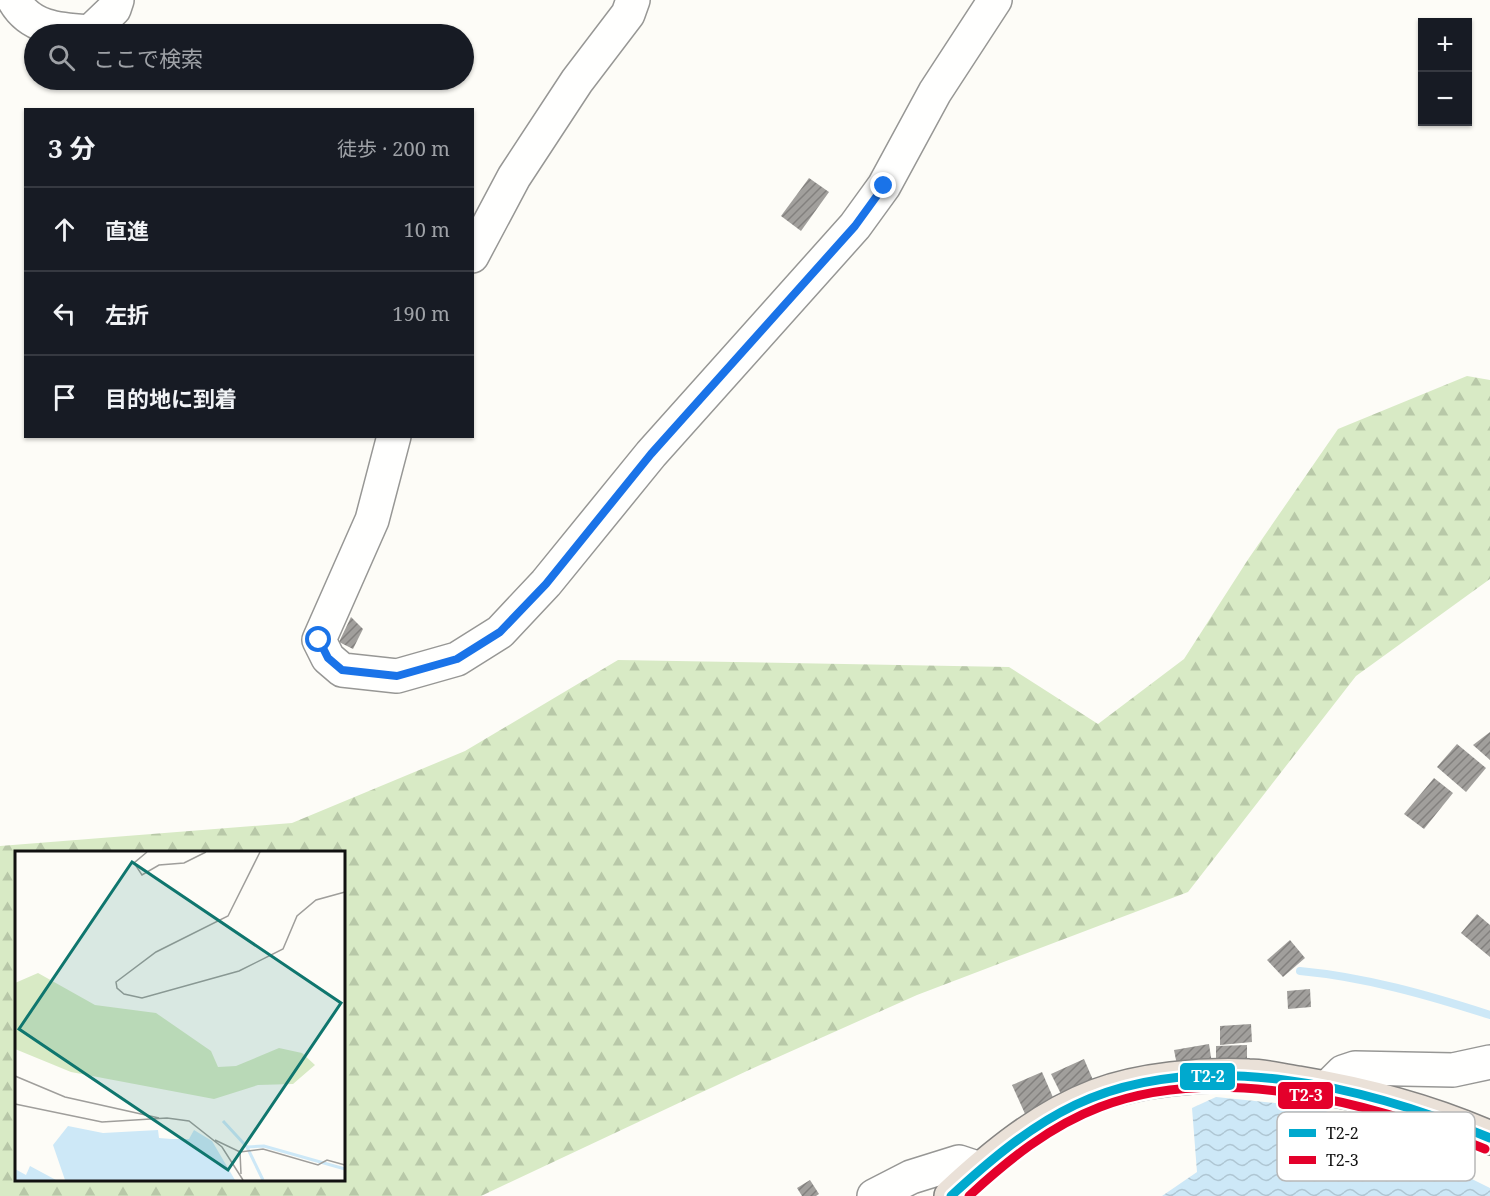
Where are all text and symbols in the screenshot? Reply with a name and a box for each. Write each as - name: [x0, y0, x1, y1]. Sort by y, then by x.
- map controls: [1418, 18, 1472, 126]
- button: +: [1418, 18, 1472, 72]
- search box: [24, 24, 474, 90]
- icon: search: [45, 41, 78, 74]
- text: ここで検索: [93, 43, 203, 73]
- button: −: [1418, 72, 1472, 126]
- text: 3 分: [48, 130, 95, 166]
- text: 徒歩 · 200 m: [337, 135, 450, 162]
- route end: [870, 172, 896, 198]
- icon: ahead: [48, 213, 81, 246]
- text: 直進: [105, 215, 149, 245]
- text: 10 m: [404, 216, 450, 243]
- icon: left: [48, 297, 81, 330]
- text: 左折: [105, 299, 149, 329]
- text: 190 m: [392, 300, 450, 327]
- icon: arrive: [48, 381, 81, 414]
- text: 目的地に到着: [105, 383, 237, 413]
- route start: [305, 626, 331, 652]
- inset map: [15, 851, 345, 1181]
- line badge: T2-2: [1179, 1062, 1236, 1091]
- text: T2-2: [1191, 1065, 1225, 1087]
- line badge: T2-3: [1277, 1081, 1334, 1110]
- text: T2-3: [1289, 1084, 1323, 1106]
- legend: [1277, 1112, 1475, 1181]
- text: T2-2: [1326, 1122, 1359, 1144]
- text: T2-3: [1326, 1149, 1359, 1171]

